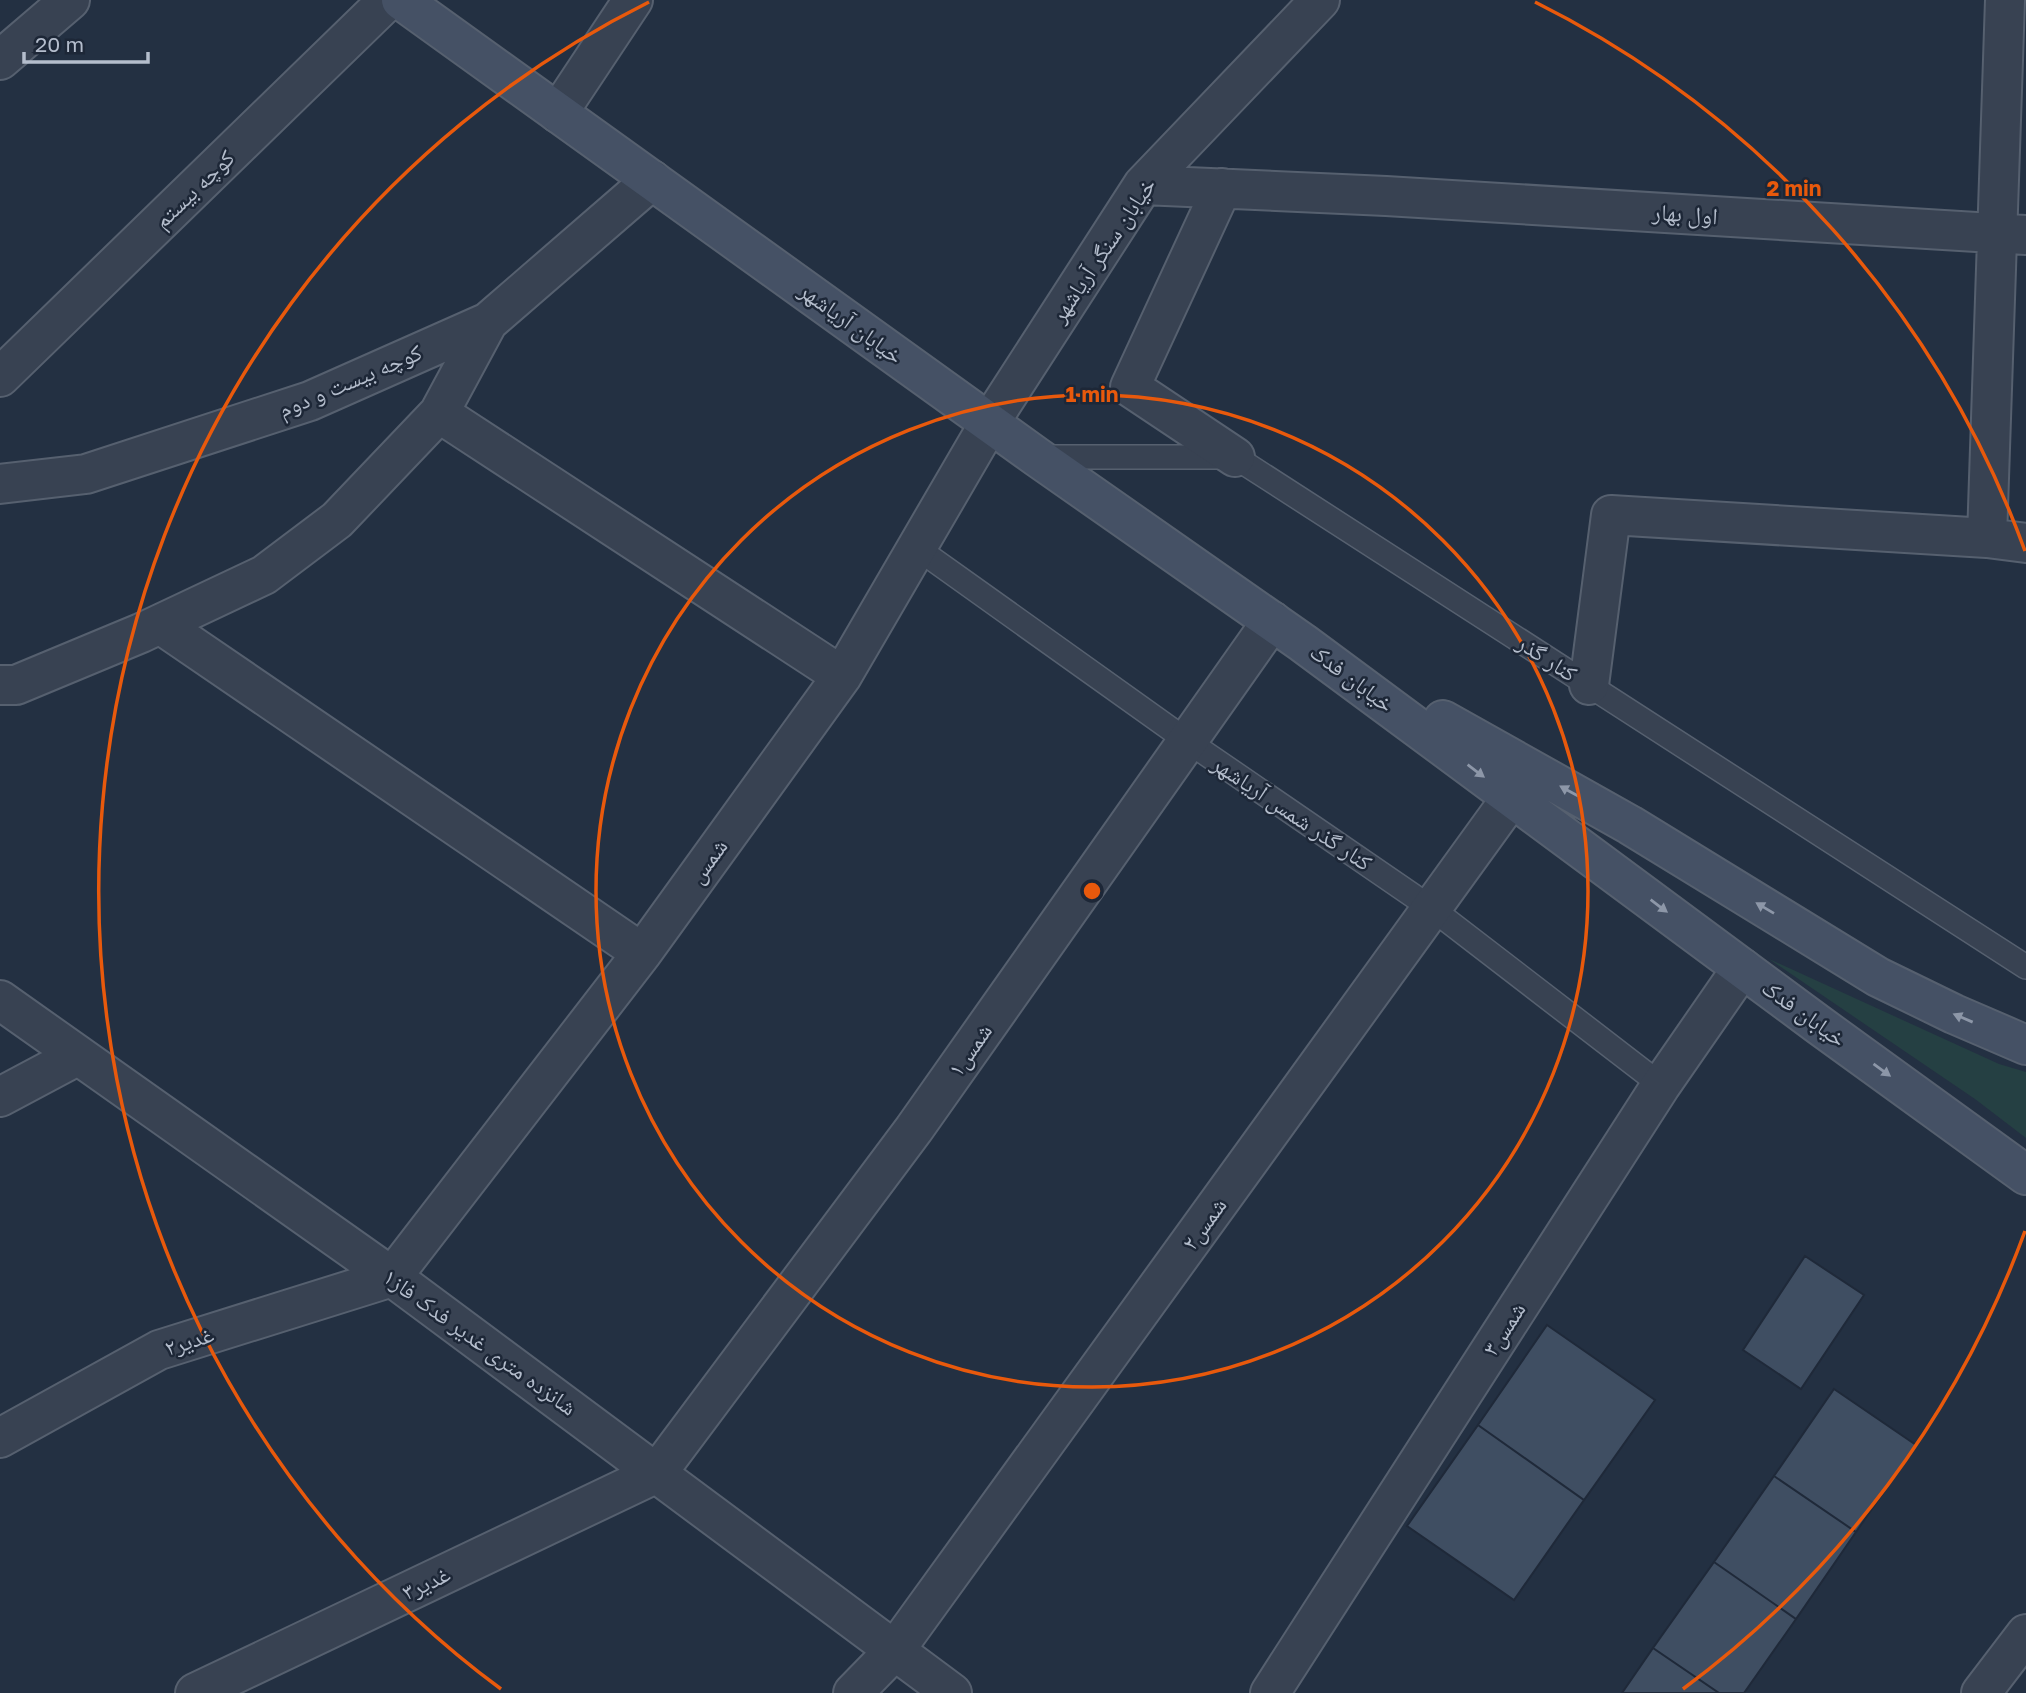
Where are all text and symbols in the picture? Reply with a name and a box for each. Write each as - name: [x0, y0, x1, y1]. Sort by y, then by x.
- scale bar: [24, 21, 149, 65]
- text: 20 m: [35, 31, 84, 57]
- street label: کوچه بیستم: [147, 143, 242, 236]
- street label: خیابان سنگر آریاشهر: [1043, 172, 1162, 329]
- text: 2 min: [1767, 175, 1821, 201]
- street label: اول بهار: [1650, 197, 1719, 230]
- street label: خیابان آریاشهر: [793, 275, 909, 370]
- street label: کوچه بیست و دوم: [273, 337, 427, 426]
- text: 1 min: [1066, 381, 1118, 407]
- street label: کنار گذر: [1511, 627, 1583, 687]
- street label: خیابان فدک: [1305, 637, 1400, 718]
- street label: کنار گذر شمس آریاشهر: [1206, 748, 1378, 877]
- one-way arrow: [1467, 763, 1485, 777]
- one-way arrow: [1560, 785, 1579, 797]
- street label: شمس: [682, 833, 733, 889]
- centre of rings: [1080, 879, 1104, 903]
- one-way arrow: [1650, 899, 1668, 913]
- one-way arrow: [1755, 901, 1774, 914]
- street label: خیابان فدک: [1756, 972, 1852, 1053]
- one-way arrow: [1953, 1012, 1973, 1024]
- street label: شمس۱: [941, 1017, 998, 1082]
- one-way arrow: [1872, 1063, 1890, 1078]
- street label: شمس۲: [1175, 1192, 1232, 1256]
- street label: شانزده متری غدیر فدک فاز۱: [378, 1262, 583, 1422]
- street label: شمس۳: [1476, 1296, 1532, 1361]
- street label: غدیر۲: [161, 1319, 217, 1361]
- street label: غدیر۳: [397, 1559, 455, 1606]

